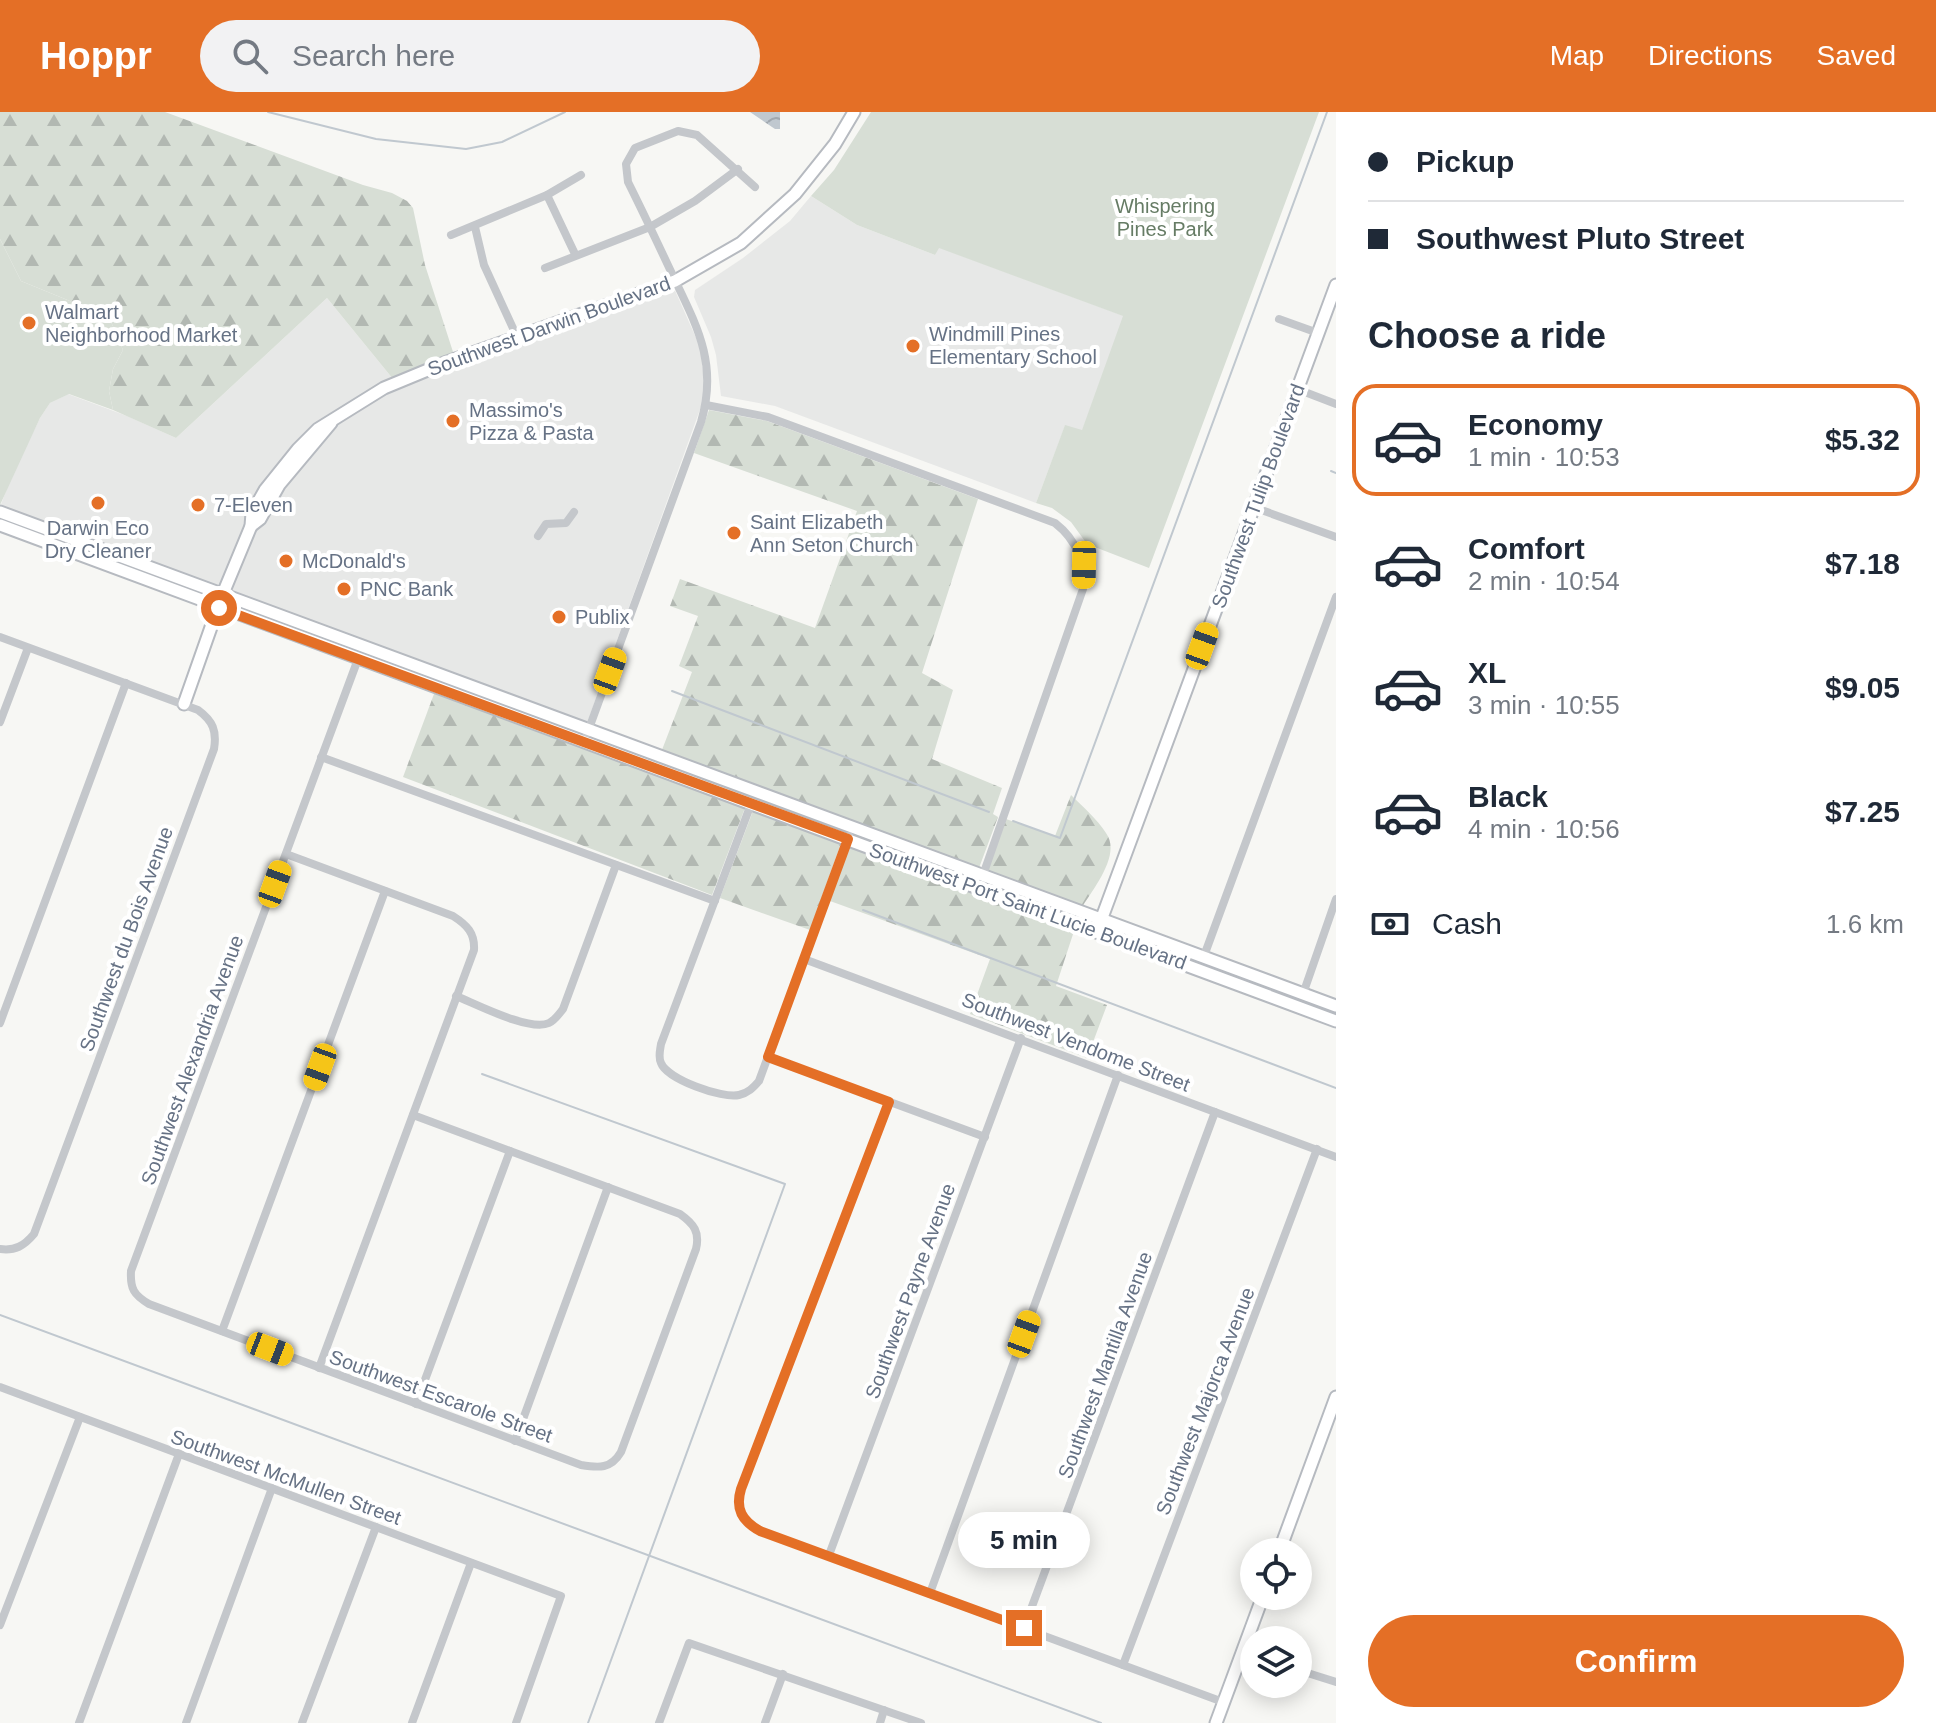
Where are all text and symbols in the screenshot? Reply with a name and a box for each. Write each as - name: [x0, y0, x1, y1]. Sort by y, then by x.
- search box: [200, 20, 760, 92]
- icon: search: [228, 34, 272, 78]
- text: Hoppr: [40, 35, 152, 77]
- text: Search here: [292, 39, 455, 72]
- text: Map: [1550, 40, 1604, 71]
- text: Directions: [1648, 40, 1773, 71]
- text: Saved: [1817, 40, 1896, 71]
- text: Pickup: [1416, 145, 1514, 178]
- park label: Whispering Pines Park: [1115, 195, 1215, 240]
- text: Southwest Pluto Street: [1416, 222, 1744, 255]
- street label: Southwest Darwin Boulevard: [425, 272, 673, 380]
- place label: Walmart Neighborhood Market: [45, 301, 238, 346]
- marker: Walmart Neighborhood Market: [20, 314, 38, 332]
- text: Choose a ride: [1368, 315, 1606, 356]
- place label: Windmill Pines Elementary School: [929, 323, 1097, 368]
- marker: Windmill Pines Elementary School: [904, 337, 922, 355]
- street label: Southwest Tulip Boulevard: [1207, 381, 1309, 611]
- place label: Massimo's Pizza & Pasta: [469, 399, 594, 444]
- icon: car: [1372, 404, 1444, 476]
- text: Economy: [1468, 408, 1603, 441]
- marker: Massimo's Pizza & Pasta: [444, 412, 462, 430]
- text: $5.32: [1825, 423, 1900, 456]
- text: 1 min · 10:53: [1468, 442, 1620, 472]
- marker: Darwin Eco Dry Cleaner: [89, 494, 107, 512]
- place label: 7-Eleven: [214, 494, 293, 516]
- marker: 7-Eleven: [189, 496, 207, 514]
- place label: Saint Elizabeth Ann Seton Church: [750, 511, 913, 556]
- place label: Darwin Eco Dry Cleaner: [45, 517, 152, 562]
- marker: Saint Elizabeth Ann Seton Church: [725, 524, 743, 542]
- icon: car: [1372, 528, 1444, 600]
- text: Comfort: [1468, 532, 1585, 565]
- car: [1072, 541, 1096, 589]
- text: $7.18: [1825, 547, 1900, 580]
- place label: McDonald's: [302, 550, 406, 572]
- marker: McDonald's: [277, 552, 295, 570]
- text: 2 min · 10:54: [1468, 566, 1620, 596]
- place label: PNC Bank: [360, 578, 454, 600]
- marker: PNC Bank: [335, 580, 353, 598]
- route start: [201, 590, 237, 626]
- place label: Publix: [575, 606, 629, 628]
- marker: Publix: [550, 608, 568, 626]
- car: [1183, 619, 1221, 673]
- car: [591, 644, 629, 698]
- icon: car: [1372, 652, 1444, 724]
- text: XL: [1468, 656, 1506, 689]
- text: $9.05: [1825, 671, 1900, 704]
- text: 3 min · 10:55: [1468, 690, 1620, 720]
- icon: car: [1372, 776, 1444, 848]
- text: Black: [1468, 780, 1548, 813]
- text: $7.25: [1825, 795, 1900, 828]
- text: 4 min · 10:56: [1468, 814, 1620, 844]
- street label: Southwest du Bois Avenue: [75, 824, 177, 1054]
- street label: Southwest Port Saint Lucie Boulevard: [866, 838, 1190, 974]
- car: [256, 857, 294, 911]
- icon: cash: [1368, 902, 1412, 946]
- text: Cash: [1432, 907, 1502, 940]
- text: 1.6 km: [1826, 909, 1904, 939]
- street label: Southwest Alexandria Avenue: [136, 932, 248, 1188]
- street label: Southwest Vendome Street: [959, 988, 1193, 1096]
- car: [301, 1040, 339, 1094]
- street label: Southwest Payne Avenue: [861, 1180, 959, 1402]
- street label: Southwest Mantilla Avenue: [1054, 1249, 1156, 1481]
- street label: Southwest Majorca Avenue: [1151, 1284, 1259, 1518]
- car: [1005, 1307, 1043, 1361]
- car: [243, 1329, 297, 1369]
- street label: Southwest Escarole Street: [327, 1345, 556, 1447]
- street label: Southwest McMullen Street: [168, 1425, 405, 1529]
- callout: 5 min: [958, 1512, 1090, 1568]
- text: 5 min: [990, 1525, 1058, 1555]
- map controls: [1240, 1538, 1312, 1698]
- button: locate: [1240, 1538, 1312, 1610]
- route end: [1006, 1610, 1042, 1646]
- button: Confirm: [1368, 1615, 1904, 1707]
- button: layers: [1240, 1626, 1312, 1698]

